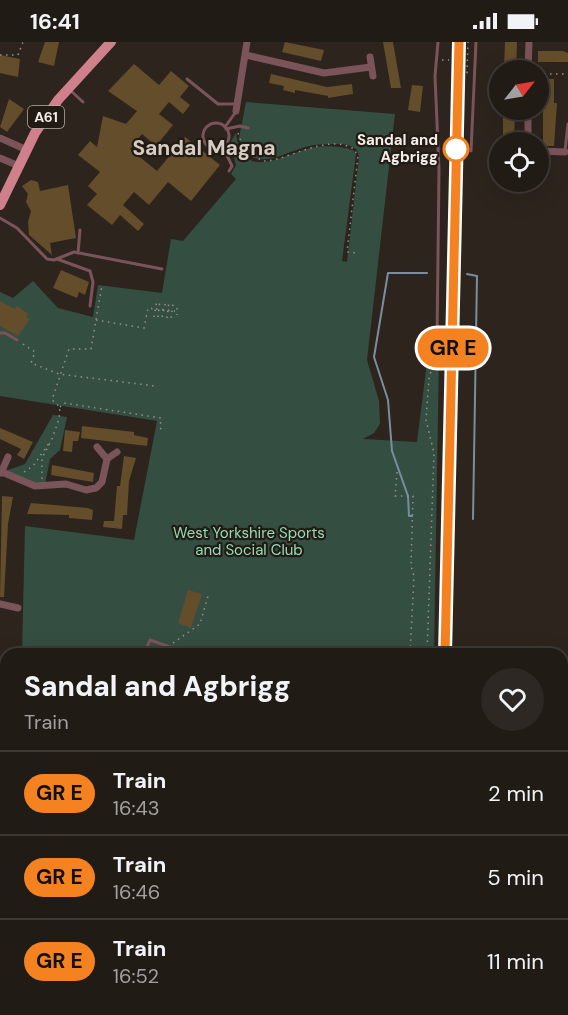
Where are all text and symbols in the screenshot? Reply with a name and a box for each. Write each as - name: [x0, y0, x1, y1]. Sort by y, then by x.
- text: 16:41: [30, 7, 80, 36]
- north arrow: [489, 60, 549, 120]
- map controls: [489, 60, 549, 192]
- road number: A61: [28, 106, 64, 128]
- place label: Sandal and Agbrigg: [357, 130, 438, 167]
- button: locate: [489, 132, 549, 192]
- district label: Sandal Magna: [132, 134, 276, 162]
- marker: Sandal and Agbrigg: [443, 136, 469, 162]
- line badge: GR E: [411, 328, 495, 368]
- text: GR E: [430, 334, 476, 362]
- park label: West Yorkshire Sports and Social Club: [173, 523, 325, 560]
- text: Sandal and Agbrigg: [24, 668, 291, 705]
- button: heart: [481, 668, 544, 731]
- text: Train: [24, 709, 69, 735]
- text: Train: [113, 766, 166, 795]
- text: GR E: [36, 779, 83, 807]
- text: 2 min: [488, 779, 544, 808]
- text: 16:43: [113, 795, 160, 821]
- text: Train: [113, 850, 166, 879]
- text: GR E: [36, 863, 83, 891]
- text: 5 min: [487, 863, 544, 892]
- text: 16:46: [113, 879, 160, 905]
- text: Train: [113, 934, 166, 963]
- text: GR E: [36, 947, 83, 975]
- text: 11 min: [487, 947, 544, 976]
- text: 16:52: [113, 963, 159, 989]

